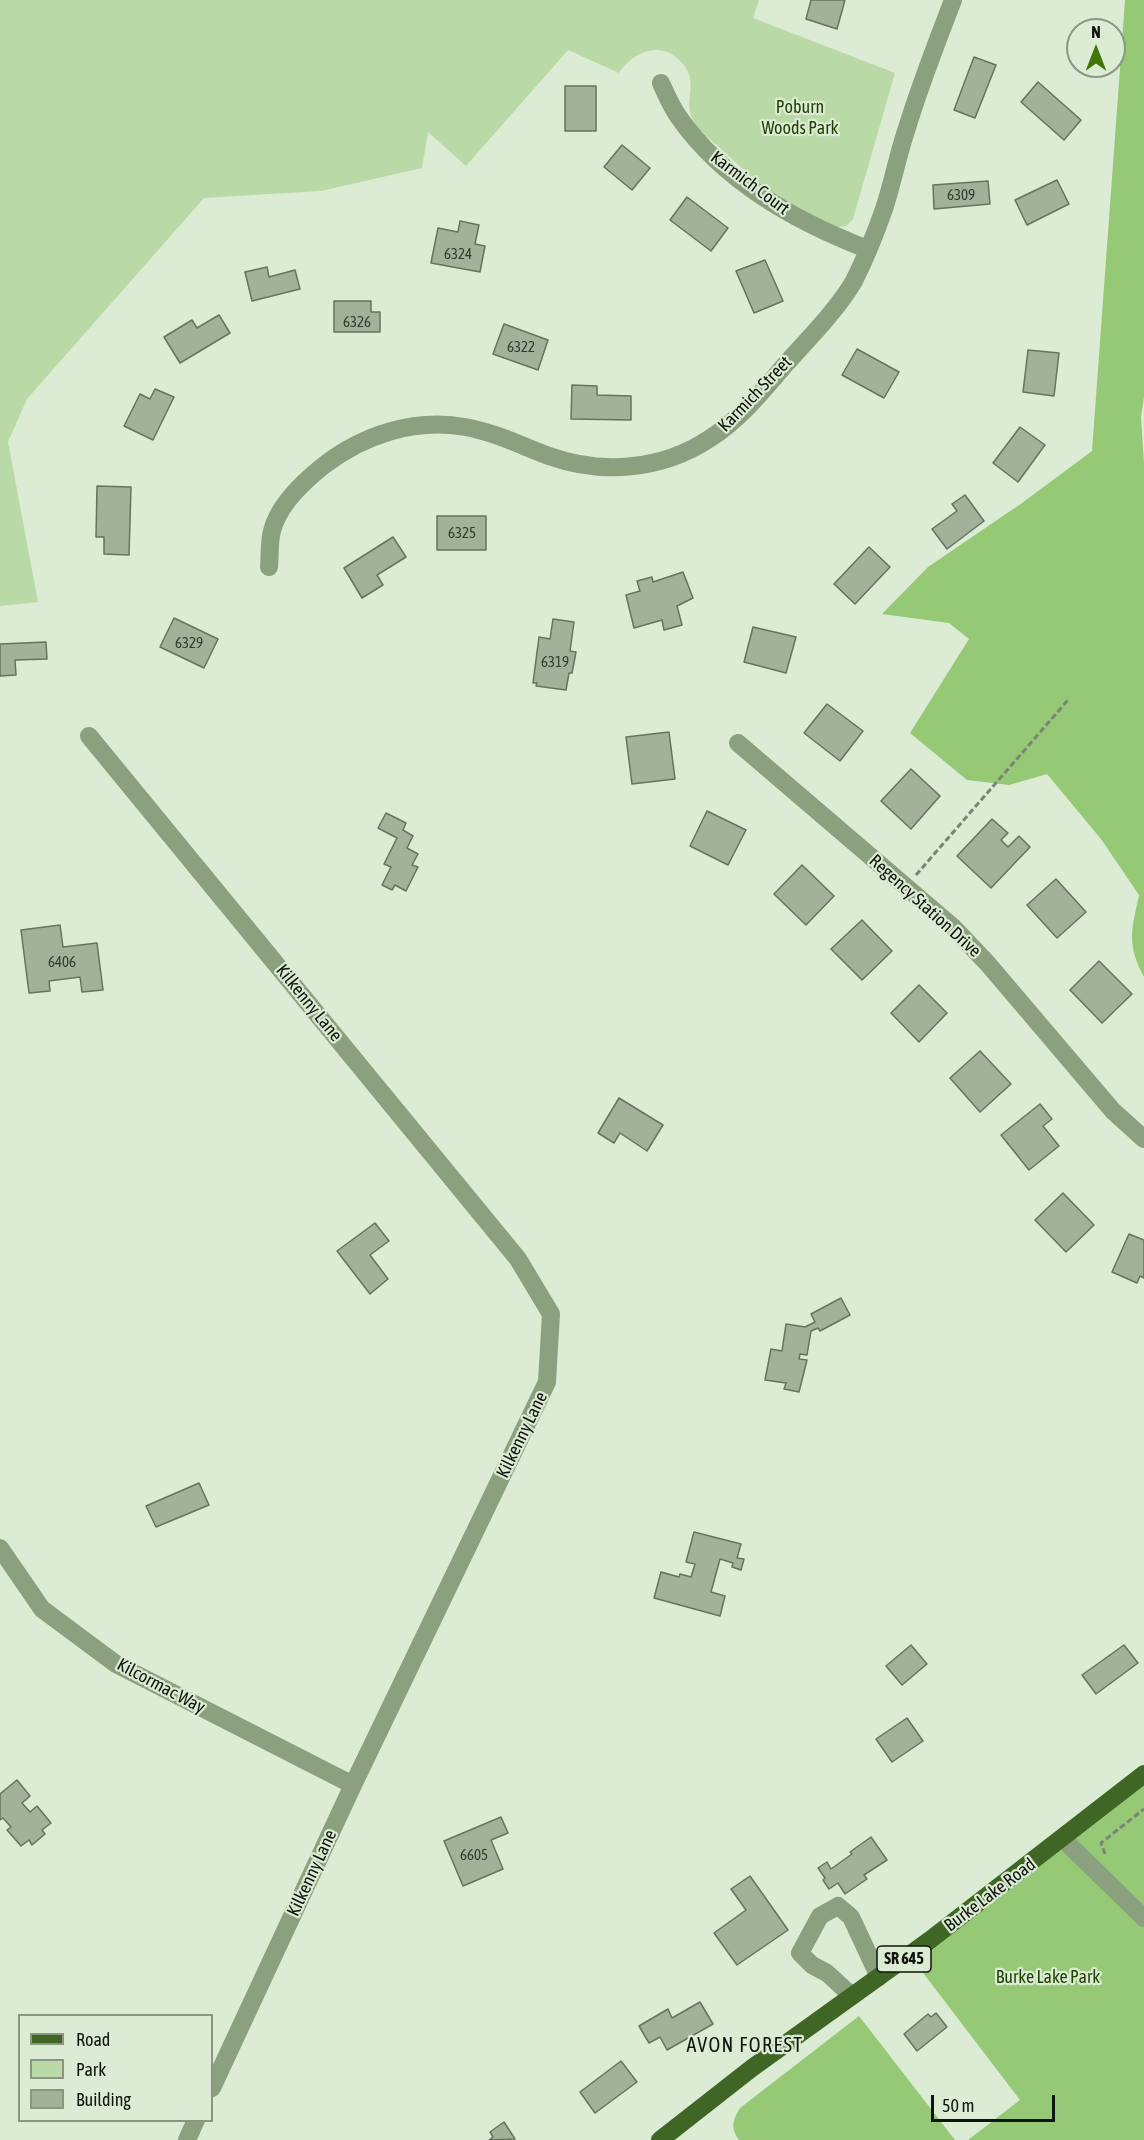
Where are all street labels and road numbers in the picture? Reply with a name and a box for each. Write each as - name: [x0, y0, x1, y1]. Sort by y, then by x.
- street label: Karmich Court: [706, 146, 794, 220]
- street label: Karmich Street: [714, 352, 796, 436]
- street label: Regency Station Drive: [865, 850, 985, 962]
- street label: Kilkenny Lane: [271, 960, 347, 1046]
- street label: Kilkenny Lane: [492, 1388, 552, 1482]
- street label: Kilcormac Way: [113, 1654, 209, 1718]
- street label: Kilkenny Lane: [283, 1826, 341, 1920]
- street label: Burke Lake Road: [940, 1854, 1040, 1936]
- road number: SR 645: [877, 1946, 931, 1972]

